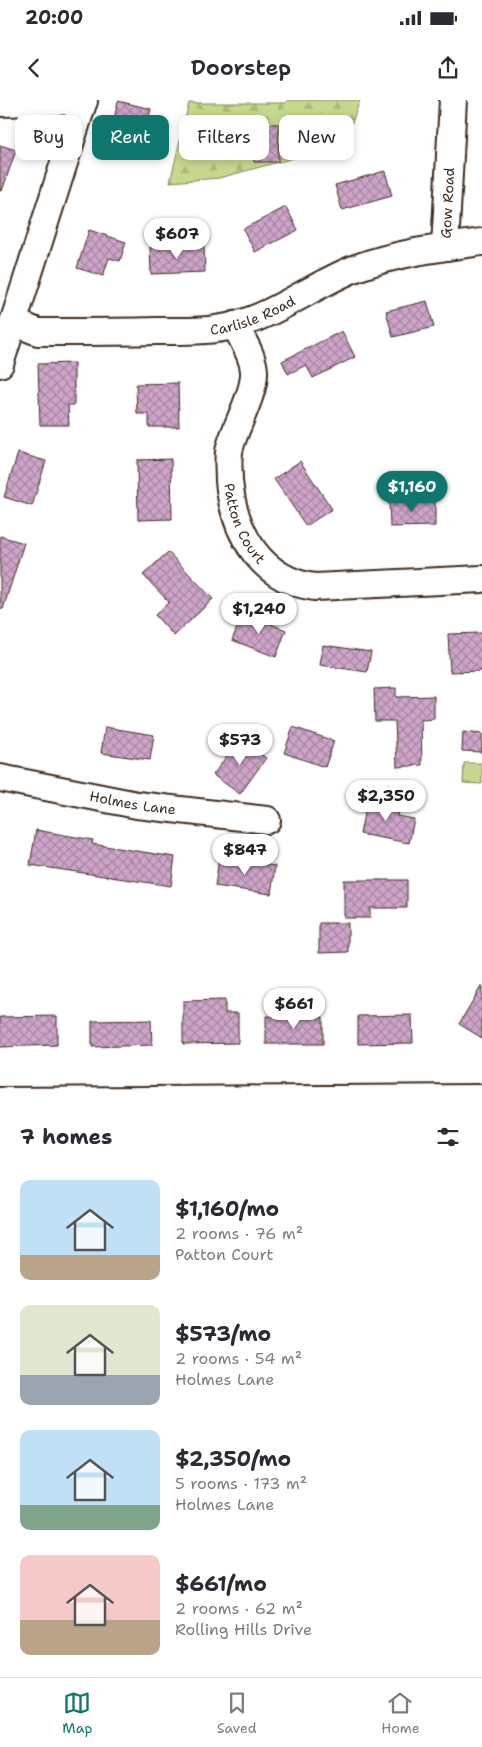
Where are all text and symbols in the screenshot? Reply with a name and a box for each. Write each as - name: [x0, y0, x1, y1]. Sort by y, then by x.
- text: 20:00: [25, 5, 83, 30]
- text: Doorstep: [191, 53, 291, 82]
- icon: back: [20, 54, 48, 82]
- icon: share: [434, 54, 462, 82]
- chip: Buy: [15, 115, 82, 160]
- chip: Rent: [92, 115, 169, 160]
- chip: Filters: [179, 115, 269, 160]
- chip: New: [279, 115, 354, 160]
- street label: Gow Road: [436, 167, 458, 239]
- pin: $607: [147, 218, 207, 260]
- text: $607: [155, 223, 199, 244]
- street label: Carlisle Road: [209, 292, 298, 339]
- pin: $1,160: [371, 470, 453, 513]
- text: $1,160: [387, 476, 437, 497]
- street label: Patton Court: [220, 482, 269, 568]
- pin: $1,240: [218, 592, 300, 635]
- text: $1,240: [232, 598, 286, 619]
- pin: $573: [210, 724, 270, 766]
- text: $573: [219, 729, 261, 750]
- pin: $2,350: [345, 780, 427, 822]
- text: $2,350: [357, 785, 415, 806]
- street label: Holmes Lane: [88, 787, 177, 818]
- pin: $847: [215, 834, 275, 876]
- text: $847: [223, 839, 267, 860]
- pin: $661: [264, 988, 324, 1030]
- text: $661: [274, 993, 314, 1014]
- text: 7 homes: [20, 1123, 112, 1151]
- icon: filters: [434, 1123, 462, 1151]
- text: $1,160/mo: [175, 1195, 279, 1223]
- icon: home: [60, 1200, 120, 1260]
- text: 2 rooms · 76 m²: [175, 1223, 303, 1244]
- text: Patton Court: [175, 1244, 274, 1265]
- text: $573/mo: [175, 1320, 271, 1348]
- icon: home: [60, 1325, 120, 1385]
- text: 2 rooms · 54 m²: [175, 1348, 302, 1369]
- text: Holmes Lane: [175, 1369, 274, 1390]
- text: $2,350/mo: [175, 1445, 291, 1473]
- icon: home: [60, 1450, 120, 1510]
- text: 5 rooms · 173 m²: [175, 1473, 307, 1494]
- text: Holmes Lane: [175, 1494, 274, 1515]
- text: $661/mo: [175, 1570, 267, 1598]
- icon: home: [60, 1575, 120, 1635]
- text: 2 rooms · 62 m²: [175, 1598, 303, 1619]
- text: Rolling Hills Drive: [175, 1619, 312, 1640]
- tab: Map: [62, 1689, 92, 1737]
- tab: Saved: [217, 1689, 257, 1737]
- tab: Home: [381, 1689, 420, 1737]

